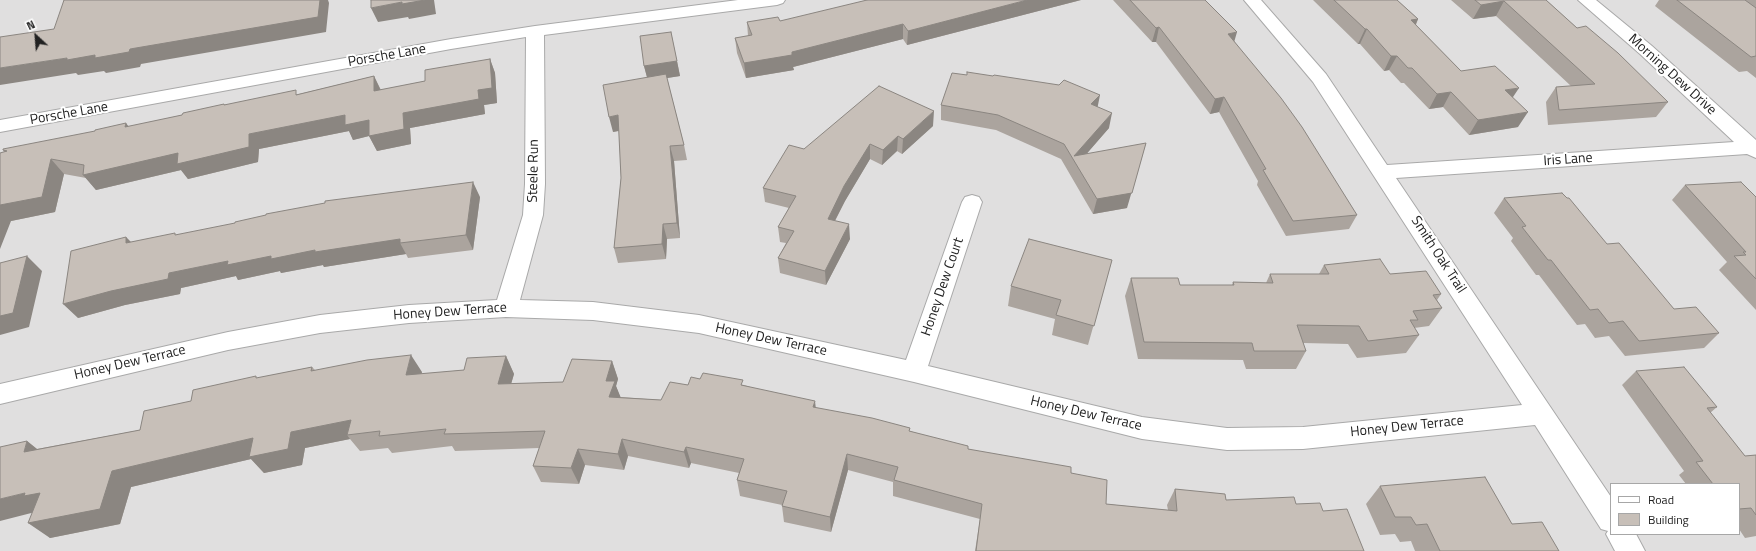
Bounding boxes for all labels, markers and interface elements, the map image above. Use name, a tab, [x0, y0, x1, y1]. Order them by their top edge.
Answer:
north arrow	[16, 16, 56, 56]
text: N	[24, 16, 38, 34]
street label: Morning Dew Drive	[1625, 31, 1719, 119]
street label: Porsche Lane	[347, 41, 427, 71]
street label: Porsche Lane	[29, 99, 109, 129]
street label: Steele Run	[525, 139, 543, 203]
street label: Iris Lane	[1543, 150, 1593, 170]
street label: Smith Oak Trail	[1407, 213, 1469, 297]
street label: Honey Dew Court	[918, 236, 968, 338]
street label: Honey Dew Terrace	[393, 300, 507, 324]
street label: Honey Dew Terrace	[714, 320, 828, 360]
street label: Honey Dew Terrace	[73, 342, 187, 384]
street label: Honey Dew Terrace	[1029, 393, 1143, 435]
street label: Honey Dew Terrace	[1350, 413, 1464, 441]
legend	[1610, 483, 1740, 535]
text: Road	[1648, 490, 1674, 509]
text: Building	[1648, 510, 1689, 529]

